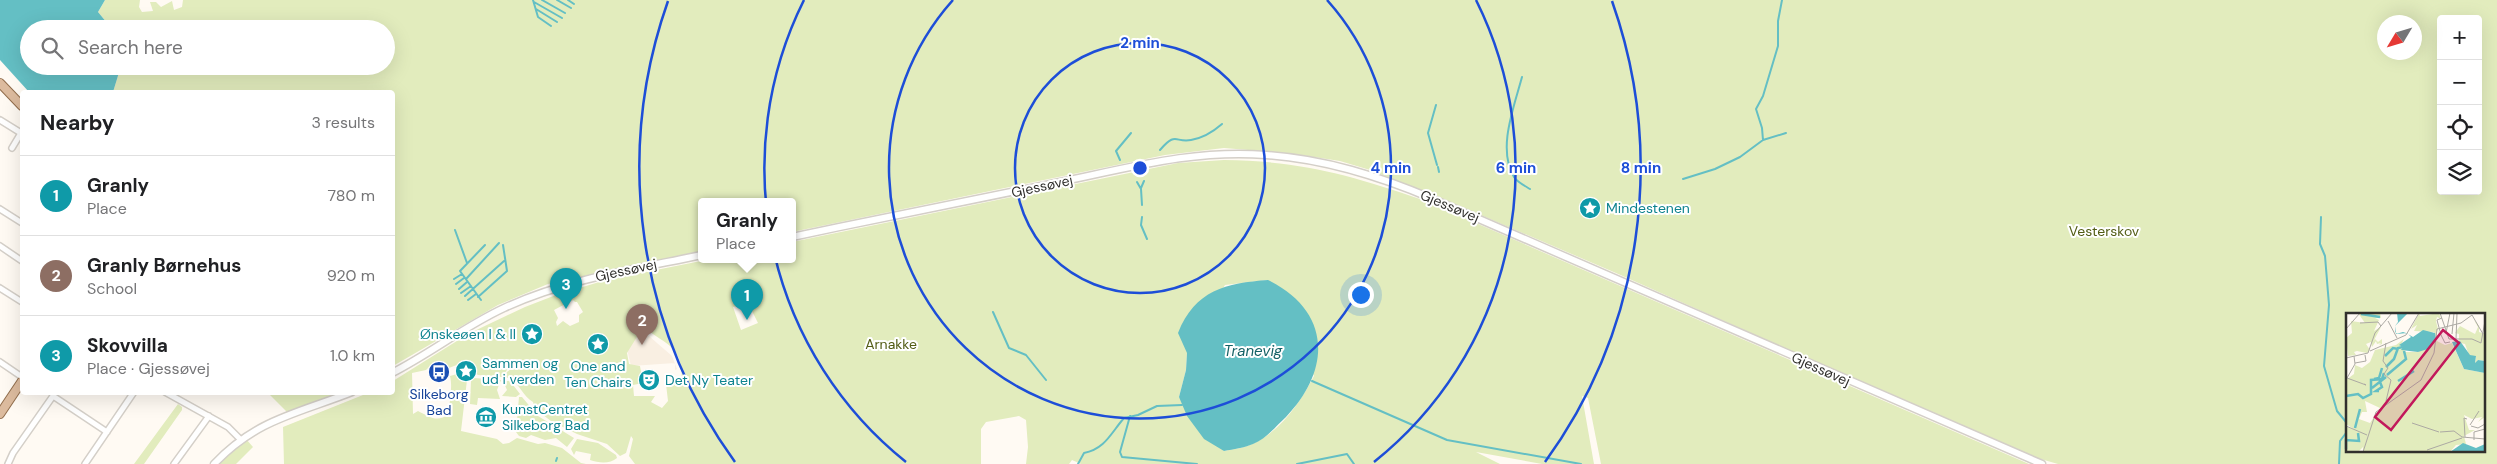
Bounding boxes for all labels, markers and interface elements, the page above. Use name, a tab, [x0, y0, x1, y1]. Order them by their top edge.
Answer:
north arrow	[2377, 15, 2422, 60]
map controls	[2437, 15, 2482, 195]
button: +	[2437, 15, 2482, 60]
search box	[20, 20, 395, 75]
text: 2 min	[1120, 33, 1160, 53]
icon: search	[38, 34, 66, 62]
text: Search here	[78, 35, 183, 60]
button: −	[2437, 60, 2482, 105]
button: locate	[2437, 105, 2482, 150]
text: Nearby	[40, 109, 114, 137]
text: 3 results	[312, 112, 375, 133]
button: layers	[2437, 150, 2482, 195]
text: 4 min	[1371, 158, 1411, 178]
text: 6 min	[1496, 158, 1536, 178]
text: 8 min	[1621, 158, 1661, 178]
centre of rings	[1131, 159, 1149, 177]
street label: Gjessøvej	[1010, 171, 1074, 201]
text: Granly	[87, 173, 149, 198]
text: 1	[53, 185, 59, 206]
text: 780 m	[328, 185, 375, 206]
street label: Gjessøvej	[1418, 186, 1482, 226]
place icon: Mindestenen	[1578, 196, 1602, 220]
text: Place	[87, 198, 127, 219]
popup	[698, 198, 796, 263]
place label: Mindestenen	[1606, 199, 1690, 217]
text: Granly	[716, 208, 778, 233]
park label: Vesterskov	[2069, 222, 2140, 240]
text: Place	[716, 233, 756, 254]
text: Granly Børnehus	[87, 253, 241, 278]
street label: Gjessøvej	[594, 255, 658, 285]
text: 2	[51, 265, 61, 286]
text: 920 m	[327, 265, 375, 286]
pin: 3	[550, 268, 582, 309]
text: School	[87, 278, 137, 299]
pin: 1	[731, 279, 763, 320]
your location	[1348, 282, 1374, 308]
pin: 2	[626, 304, 658, 345]
inset map	[2346, 313, 2484, 452]
place icon: Ønskeøen I & II	[520, 322, 544, 346]
place label: Ønskeøen I & II	[420, 325, 516, 343]
place icon: One and Ten Chairs	[586, 332, 610, 356]
text: Skovvilla	[87, 333, 168, 358]
park label: Arnakke	[865, 335, 917, 353]
water label: Tranevig	[1224, 341, 1283, 361]
text: 3	[51, 345, 61, 366]
text: 1.0 km	[330, 345, 375, 366]
street label: Gjessøvej	[1789, 348, 1853, 390]
place label: Sammen og ud i verden	[482, 354, 558, 388]
place label: One and Ten Chairs	[564, 357, 632, 391]
text: Place · Gjessøvej	[87, 358, 210, 379]
place icon: Sammen og ud i verden	[454, 359, 478, 383]
bus stop icon: Silkeborg Bad	[427, 360, 451, 384]
theatre icon: Det Ny Teater	[637, 368, 661, 392]
place label: Det Ny Teater	[665, 371, 753, 389]
place label: Silkeborg Bad	[410, 385, 469, 419]
place label: KunstCentret Silkeborg Bad	[502, 400, 590, 434]
museum icon: KunstCentret Silkeborg Bad	[474, 405, 498, 429]

